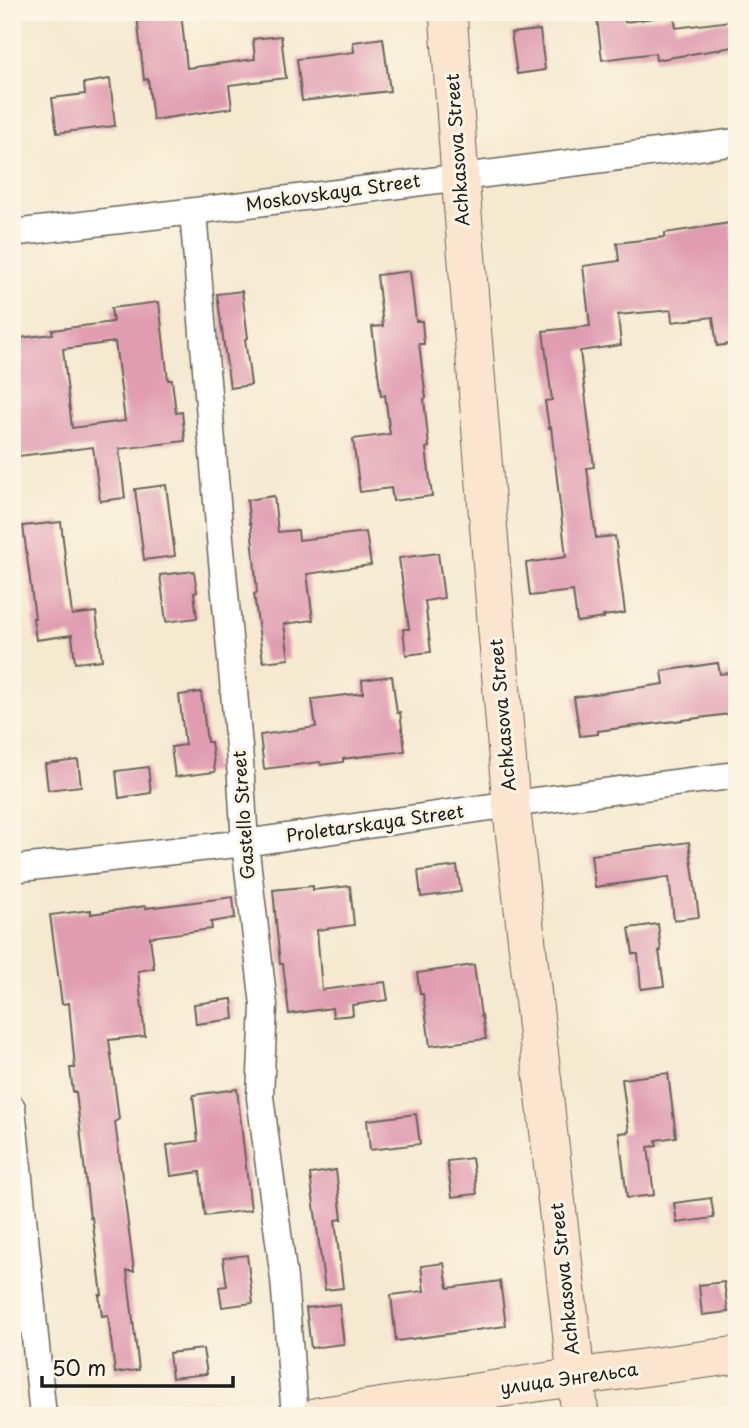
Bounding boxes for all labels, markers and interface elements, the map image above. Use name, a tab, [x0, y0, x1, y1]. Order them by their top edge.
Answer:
street label: Achkasova Street	[438, 73, 475, 227]
street label: Moskovskaya Street	[244, 166, 422, 217]
street label: Achkasova Street	[481, 638, 522, 793]
street label: Gastello Street	[225, 750, 260, 881]
street label: Proletarskaya Street	[284, 797, 465, 848]
street label: Achkasova Street	[542, 1202, 585, 1357]
scale bar	[42, 1344, 233, 1388]
text: 50 m	[52, 1351, 106, 1383]
street label: улица Энгельса	[498, 1354, 640, 1401]

